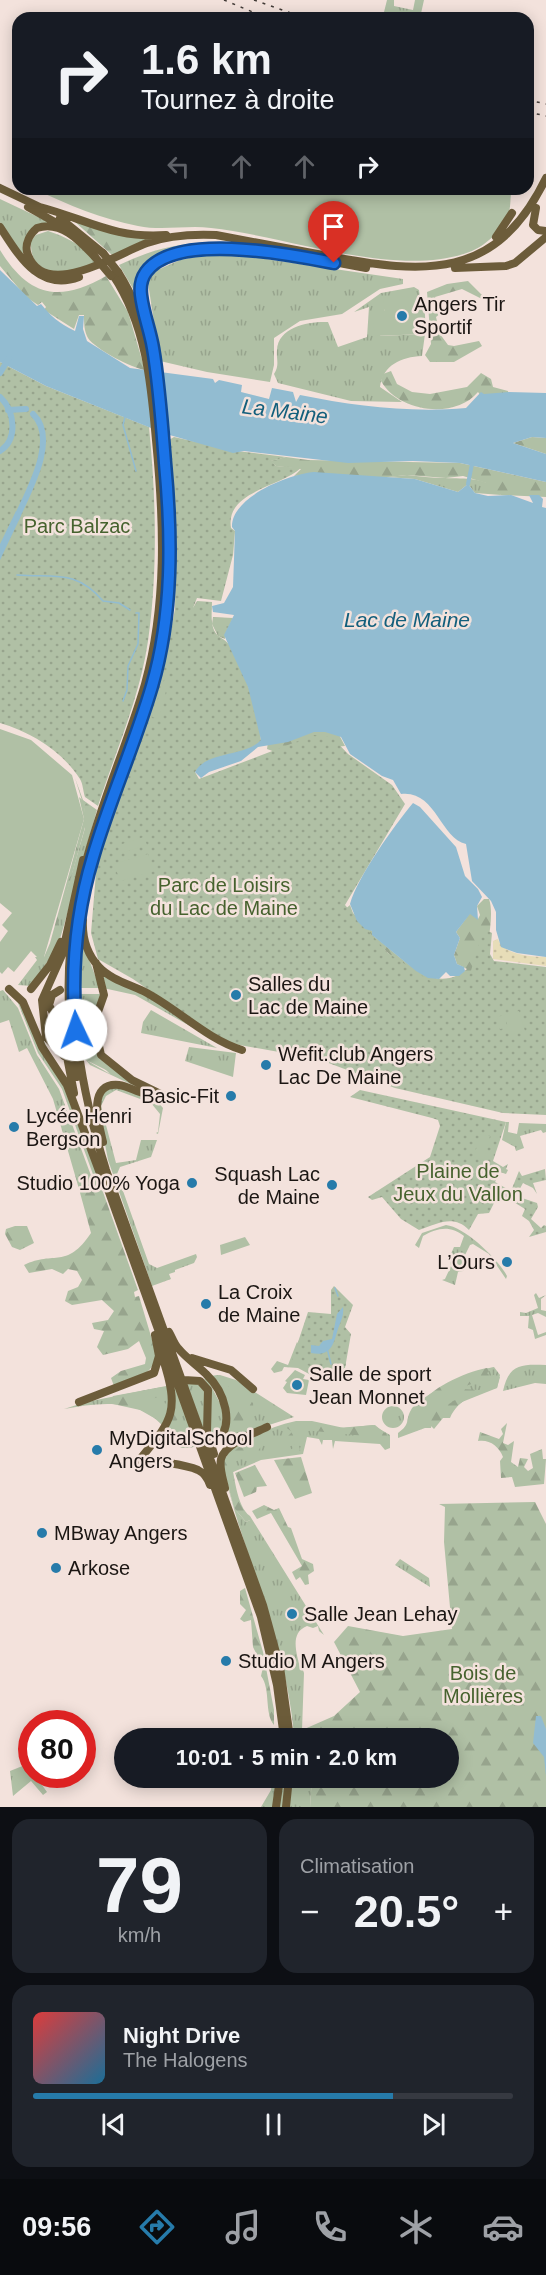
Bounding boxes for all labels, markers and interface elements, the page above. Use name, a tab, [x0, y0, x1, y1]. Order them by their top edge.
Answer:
icon: right	[42, 36, 120, 114]
text: 1.6 km	[141, 36, 272, 83]
text: Tournez à droite	[141, 85, 335, 115]
icon: left	[162, 150, 195, 183]
icon: ahead	[225, 150, 258, 183]
icon: ahead	[288, 150, 321, 183]
icon: right	[351, 150, 384, 183]
pin	[308, 201, 359, 263]
icon: arrive	[317, 210, 350, 243]
place label: Angers Tir Sportif	[414, 293, 505, 338]
marker: Angers Tir Sportif	[395, 309, 409, 323]
water label: La Maine	[241, 394, 329, 428]
park label: Parc Balzac	[24, 515, 130, 537]
water label: Lac de Maine	[344, 608, 470, 631]
park label: Parc de Loisirs du Lac de Maine	[150, 874, 298, 919]
place label: Salles du Lac de Maine	[248, 973, 368, 1018]
marker: Salles du Lac de Maine	[229, 988, 243, 1002]
position arrow	[44, 998, 108, 1062]
place label: Wefit.club Angers Lac De Maine	[278, 1043, 433, 1088]
marker: Wefit.club Angers Lac De Maine	[259, 1058, 273, 1072]
place label: Basic-Fit	[141, 1085, 219, 1107]
marker: Basic-Fit	[224, 1089, 238, 1103]
place label: Lycée Henri Bergson	[26, 1105, 132, 1150]
marker: Lycée Henri Bergson	[7, 1120, 21, 1134]
park label: Plaine de Jeux du Vallon	[393, 1160, 523, 1205]
place label: Squash Lac de Maine	[214, 1163, 320, 1208]
place label: Studio 100% Yoga	[17, 1172, 181, 1194]
marker: Studio 100% Yoga	[185, 1176, 199, 1190]
marker: Squash Lac de Maine	[325, 1178, 339, 1192]
place label: L’Ours	[437, 1251, 495, 1273]
marker: L’Ours	[500, 1255, 514, 1269]
place label: La Croix de Maine	[218, 1281, 300, 1326]
marker: La Croix de Maine	[199, 1297, 213, 1311]
place label: Salle de sport Jean Monnet	[309, 1363, 432, 1408]
marker: Salle de sport Jean Monnet	[290, 1378, 304, 1392]
place label: MyDigitalSchool Angers	[109, 1427, 252, 1472]
marker: MyDigitalSchool Angers	[90, 1443, 104, 1457]
place label: MBway Angers	[54, 1522, 187, 1544]
marker: MBway Angers	[35, 1526, 49, 1540]
place label: Arkose	[68, 1557, 130, 1579]
marker: Arkose	[49, 1561, 63, 1575]
place label: Salle Jean Lehay	[304, 1603, 457, 1625]
marker: Salle Jean Lehay	[285, 1607, 299, 1621]
place label: Studio M Angers	[238, 1650, 385, 1672]
marker: Studio M Angers	[219, 1654, 233, 1668]
park label: Bois de Mollières	[443, 1662, 523, 1707]
speed limit sign: 80	[18, 1710, 96, 1788]
text: 10:01 · 5 min · 2.0 km	[176, 1745, 397, 1770]
text: 79	[96, 1841, 183, 1929]
text: Climatisation	[300, 1855, 414, 1877]
text: 20.5°	[354, 1886, 459, 1937]
text: −	[300, 1893, 319, 1930]
text: +	[494, 1893, 513, 1930]
text: km/h	[118, 1924, 161, 1946]
text: Night Drive	[123, 2023, 240, 2048]
text: The Halogens	[123, 2049, 248, 2071]
icon: previous	[97, 2108, 130, 2141]
icon: pause	[257, 2108, 290, 2141]
icon: next	[417, 2108, 450, 2141]
icon: directions	[136, 2206, 178, 2248]
icon: music	[222, 2206, 264, 2248]
icon: phone	[309, 2206, 351, 2248]
icon: climate	[395, 2206, 437, 2248]
icon: car	[482, 2206, 524, 2248]
text: 09:56	[22, 2212, 91, 2242]

